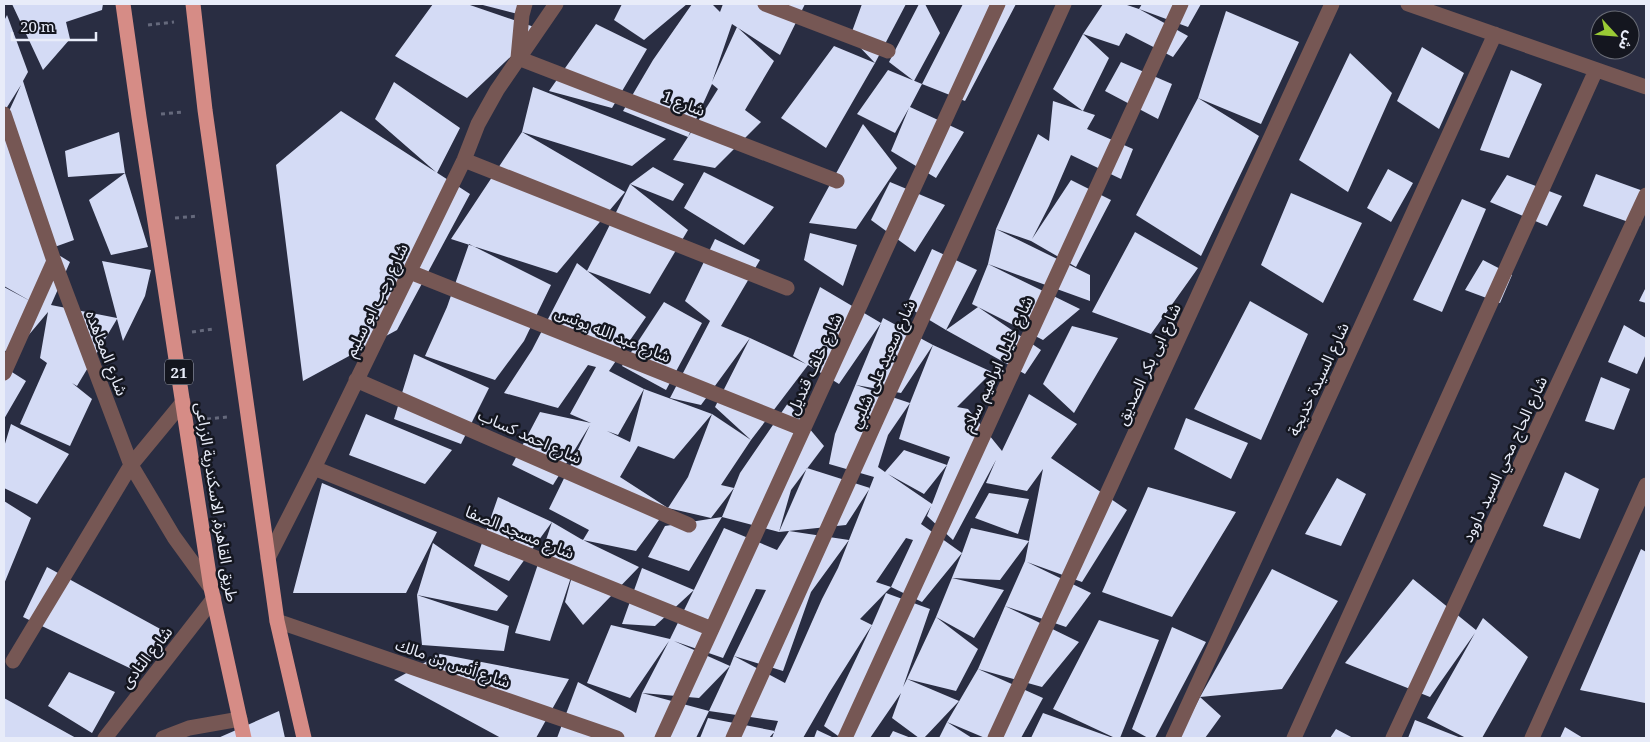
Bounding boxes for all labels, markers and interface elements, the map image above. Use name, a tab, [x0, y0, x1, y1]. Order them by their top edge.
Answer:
scale bar	[12, 10, 96, 42]
north arrow	[1590, 10, 1640, 60]
text: 20 m	[20, 16, 55, 36]
text: ش	[1614, 28, 1640, 54]
street label: شارع 1	[659, 85, 709, 123]
street label: شارع رجب ابو سليم	[339, 240, 415, 361]
street label: شارع خليل ابراهيم سلام	[956, 293, 1040, 436]
street label: شارع سعيد على شلبي	[844, 296, 922, 432]
street label: شارع ابى بكر الصديق	[1110, 300, 1188, 429]
street label: شارع عبد الله يونس	[551, 301, 674, 369]
street label: شارع المعاهده	[79, 307, 133, 400]
street label: شارع خلف قنديل	[781, 310, 849, 419]
street label: شارع السيدة خديجة	[1282, 319, 1356, 440]
road number: 21	[165, 360, 193, 384]
street label: شارع الحاج محي السيد داوود	[1456, 372, 1554, 546]
street label: طريق القاهرة, الاسكندرية الزراعى	[190, 401, 244, 604]
street label: شارع احمد كساب	[474, 403, 585, 470]
street label: شارع مسجد الصفا	[461, 500, 578, 566]
street label: شارع النادى	[115, 621, 179, 694]
street label: شارع أنس بن مالك	[392, 633, 513, 695]

